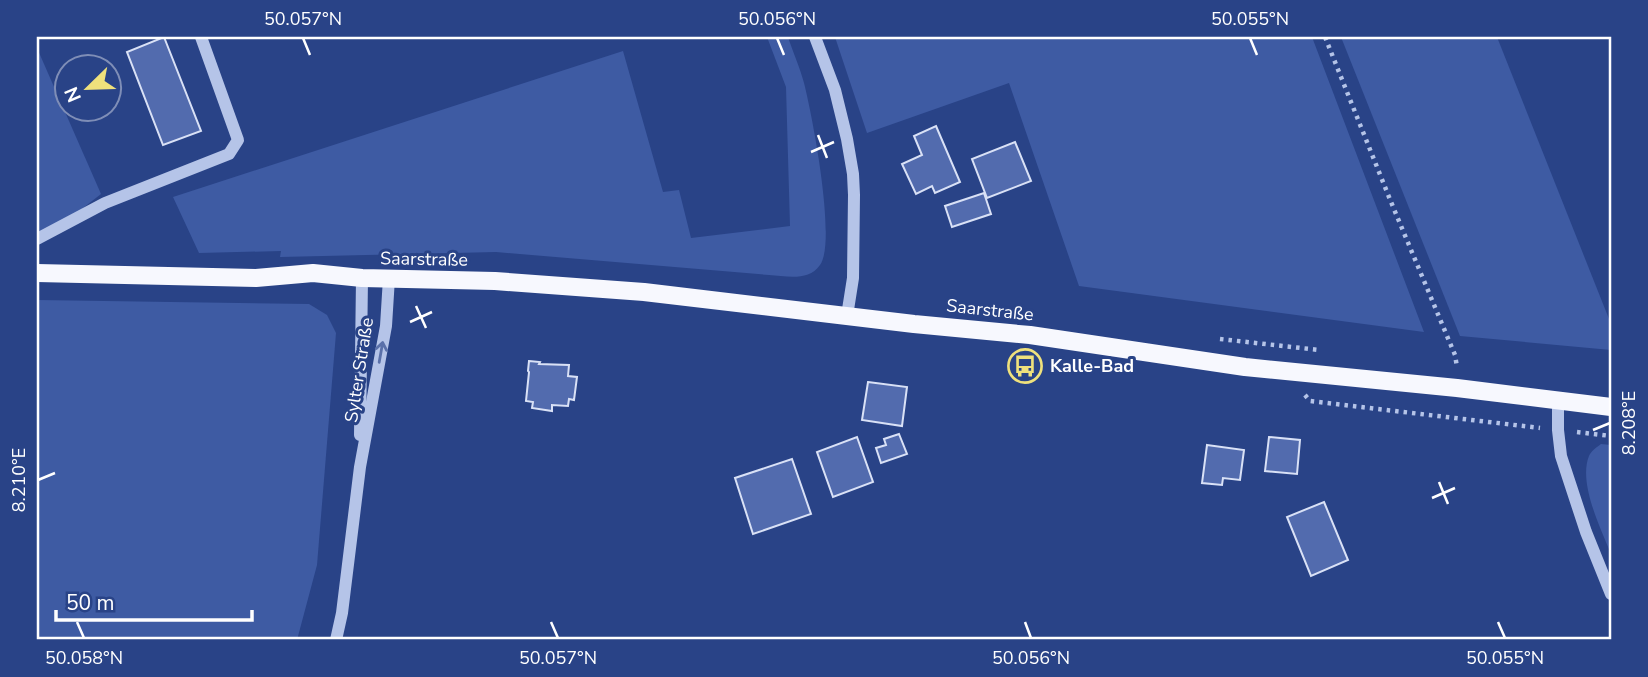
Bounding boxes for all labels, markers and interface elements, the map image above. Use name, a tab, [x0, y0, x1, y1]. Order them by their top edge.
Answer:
text: 50.057°N	[264, 7, 342, 31]
text: 50.056°N	[738, 7, 816, 31]
text: 50.055°N	[1211, 7, 1289, 31]
north arrow	[52, 52, 122, 122]
text: N	[59, 83, 88, 106]
street label: Saarstraße	[380, 246, 468, 272]
street label: Saarstraße	[945, 293, 1035, 327]
street label: Sylter Straße	[339, 316, 379, 424]
one-way arrow	[375, 341, 388, 364]
bus stop icon: Kalle-Bad	[1006, 347, 1044, 385]
place label: Kalle-Bad	[1050, 354, 1134, 378]
text: 8.208°E	[1617, 391, 1641, 455]
text: 8.210°E	[7, 448, 31, 512]
scale bar	[56, 579, 252, 623]
text: 50 m	[66, 589, 115, 617]
text: 50.058°N	[45, 646, 123, 670]
text: 50.057°N	[519, 646, 597, 670]
text: 50.056°N	[992, 646, 1070, 670]
text: 50.055°N	[1466, 646, 1544, 670]

